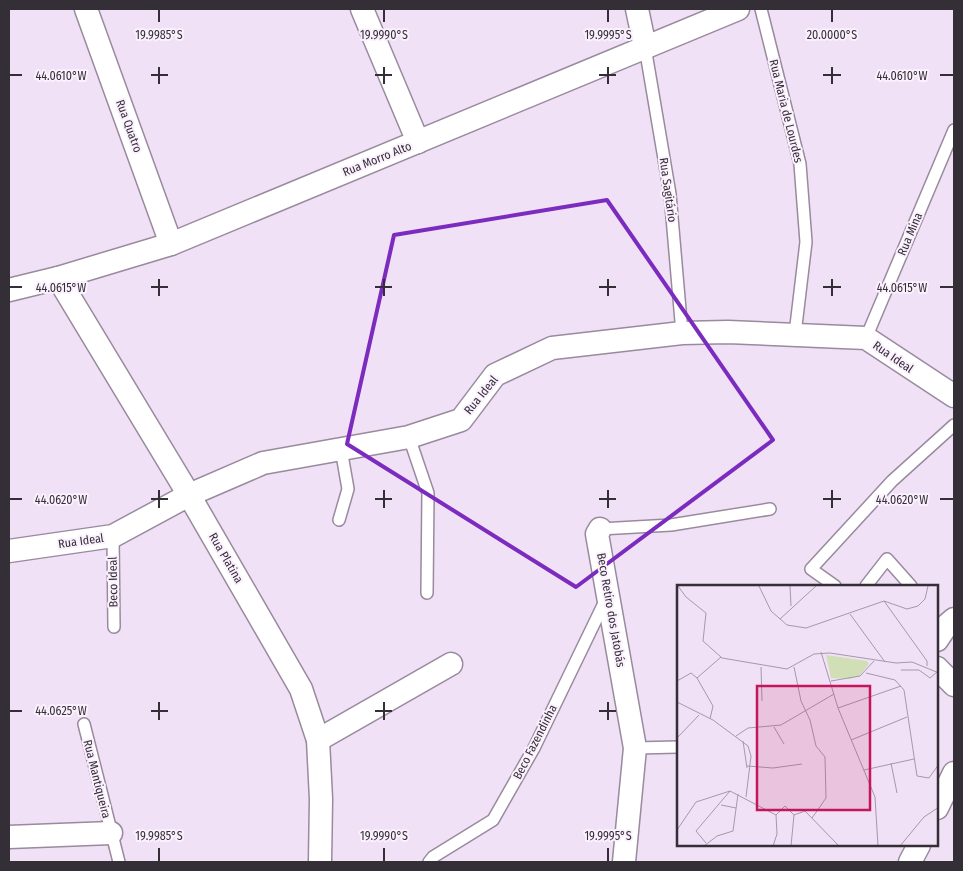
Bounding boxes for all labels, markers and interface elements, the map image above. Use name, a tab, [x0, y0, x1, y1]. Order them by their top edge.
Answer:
text: 19.9985°S	[135, 28, 183, 42]
text: 19.9990°S	[360, 28, 408, 42]
text: 19.9995°S	[584, 28, 632, 42]
text: 20.0000°S	[807, 28, 857, 42]
street label: Rua Maria de Lourdes	[766, 58, 806, 164]
text: 44.0610°W	[35, 69, 87, 83]
text: 44.0610°W	[876, 69, 928, 83]
street label: Rua Quatro	[113, 98, 145, 154]
street label: Rua Morro Alto	[340, 139, 414, 179]
street label: Rua Sagitário	[657, 157, 679, 223]
street label: Rua Mina	[895, 210, 925, 258]
text: 44.0615°W	[36, 281, 86, 295]
text: 44.0615°W	[877, 281, 927, 295]
street label: Rua Ideal	[870, 338, 916, 376]
street label: Rua Ideal	[461, 373, 501, 417]
text: 44.0620°W	[35, 493, 87, 507]
text: 44.0620°W	[876, 493, 928, 507]
street label: Rua Platina	[206, 530, 246, 586]
street label: Rua Ideal	[57, 531, 105, 551]
street label: Beco Retiro dos Jatobás	[594, 552, 628, 668]
street label: Beco Ideal	[106, 556, 120, 608]
inset map	[677, 585, 938, 846]
street label: Beco Fazendinha	[510, 702, 560, 782]
text: 44.0625°W	[35, 704, 87, 718]
street label: Rua Mantiqueira	[80, 738, 114, 820]
text: 19.9985°S	[135, 829, 183, 843]
text: 19.9990°S	[360, 829, 408, 843]
text: 19.9995°S	[584, 829, 632, 843]

